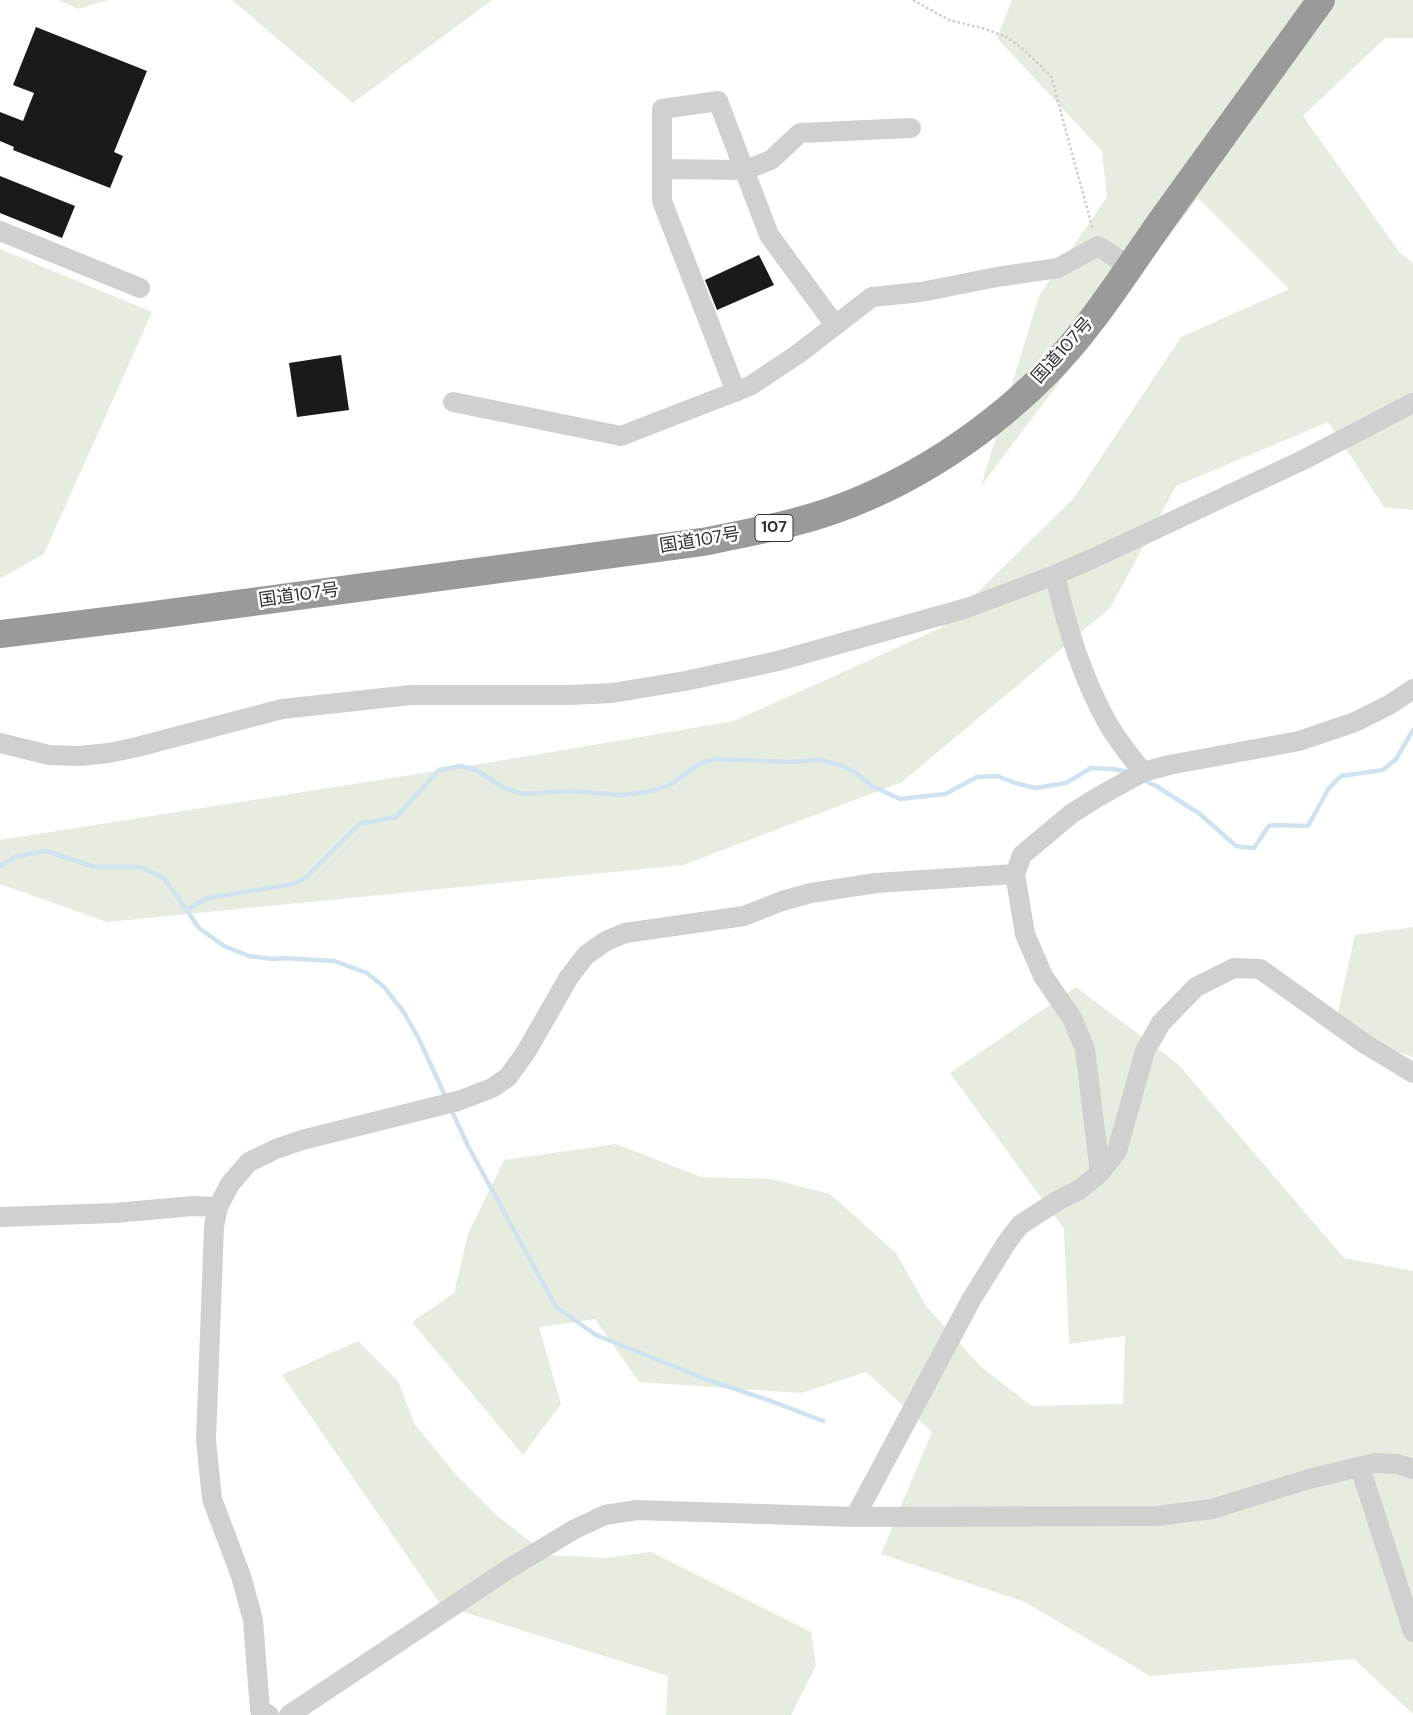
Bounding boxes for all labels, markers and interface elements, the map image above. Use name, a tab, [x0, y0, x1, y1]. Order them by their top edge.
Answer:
street label: 国道107号	[1028, 314, 1098, 388]
road number: 107	[755, 514, 793, 542]
street label: 国道107号	[658, 524, 742, 558]
street label: 国道107号	[257, 580, 341, 612]

